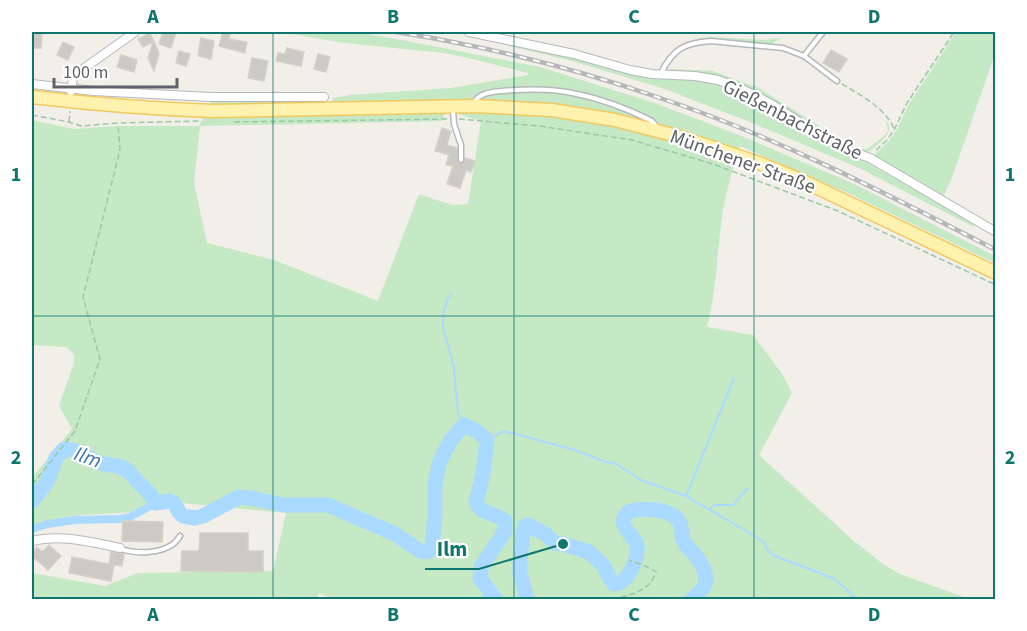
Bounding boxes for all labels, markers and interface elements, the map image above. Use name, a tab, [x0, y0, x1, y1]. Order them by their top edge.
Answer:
text: A	[146, 3, 159, 31]
text: B	[387, 3, 399, 31]
text: C	[628, 3, 640, 31]
text: D	[868, 3, 880, 31]
scale bar	[54, 51, 177, 89]
text: 100 m	[63, 60, 108, 85]
street label: Gießenbachstraße	[718, 73, 867, 167]
street label: Münchener Straße	[666, 123, 819, 201]
text: 1	[11, 161, 21, 189]
text: 1	[1005, 161, 1015, 189]
water label: Ilm	[70, 438, 106, 476]
text: 2	[11, 444, 21, 472]
text: 2	[1005, 444, 1015, 472]
callout: Ilm	[425, 530, 479, 569]
text: Ilm	[437, 534, 467, 564]
text: A	[146, 601, 159, 629]
text: B	[387, 601, 399, 629]
text: C	[628, 601, 640, 629]
text: D	[868, 601, 880, 629]

